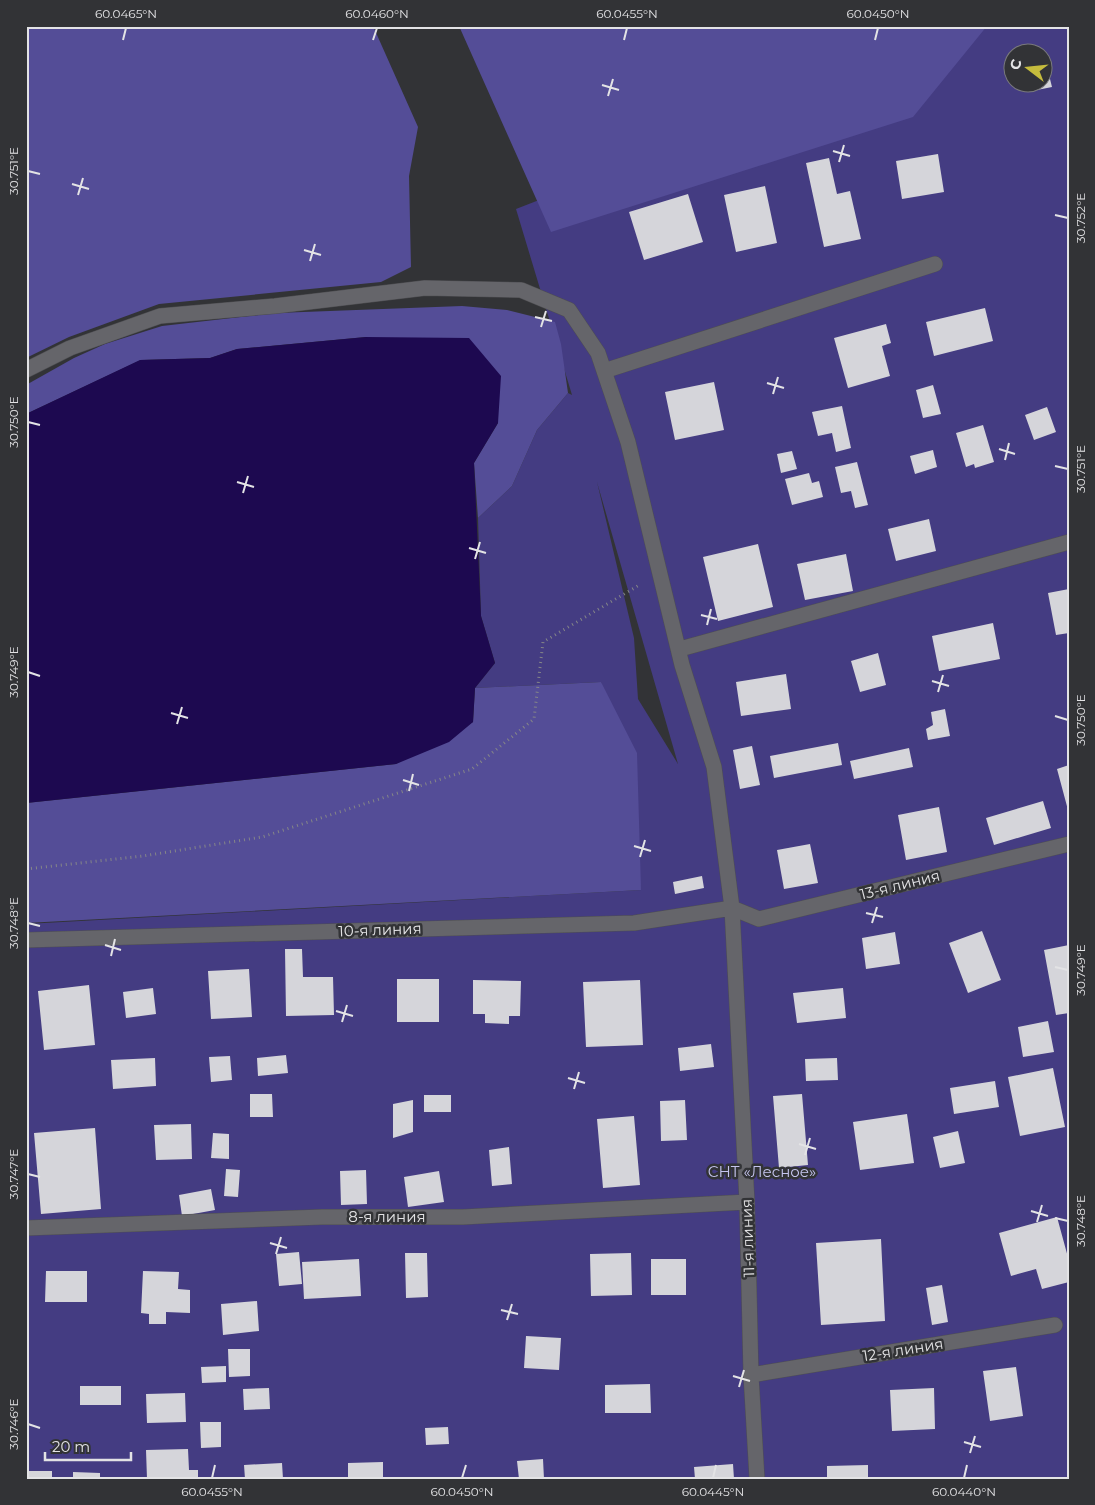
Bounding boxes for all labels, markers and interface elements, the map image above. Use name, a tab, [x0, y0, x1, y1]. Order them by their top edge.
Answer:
text: 60.0465°N	[95, 6, 157, 21]
text: 60.0460°N	[345, 6, 409, 21]
text: 60.0455°N	[596, 6, 658, 21]
text: 60.0450°N	[847, 6, 909, 21]
north arrow	[1002, 42, 1052, 92]
text: С	[1005, 57, 1026, 72]
text: 30.751°E	[6, 147, 21, 195]
text: 30.752°E	[1073, 193, 1088, 243]
text: 30.750°E	[6, 396, 21, 448]
text: 30.751°E	[1073, 445, 1088, 493]
text: 30.749°E	[6, 646, 21, 698]
text: 30.750°E	[1073, 694, 1088, 746]
street label: 13-я линия	[858, 865, 942, 904]
text: 30.748°E	[6, 897, 21, 949]
street label: 10-я линия	[338, 919, 422, 940]
text: 30.749°E	[1073, 944, 1088, 996]
text: 30.747°E	[6, 1149, 21, 1199]
park label: СНТ «Лесное»	[708, 1162, 816, 1181]
text: 30.748°E	[1073, 1195, 1088, 1247]
street label: 11-я линия	[737, 1198, 758, 1278]
street label: 8-я линия	[348, 1207, 426, 1226]
street label: 12-я линия	[861, 1334, 945, 1365]
text: 30.746°E	[6, 1398, 21, 1450]
scale bar	[45, 1430, 131, 1462]
text: 20 m	[52, 1437, 90, 1456]
text: 60.0455°N	[181, 1484, 243, 1499]
text: 60.0450°N	[431, 1484, 493, 1499]
text: 60.0445°N	[682, 1484, 744, 1499]
text: 60.0440°N	[932, 1484, 996, 1499]

